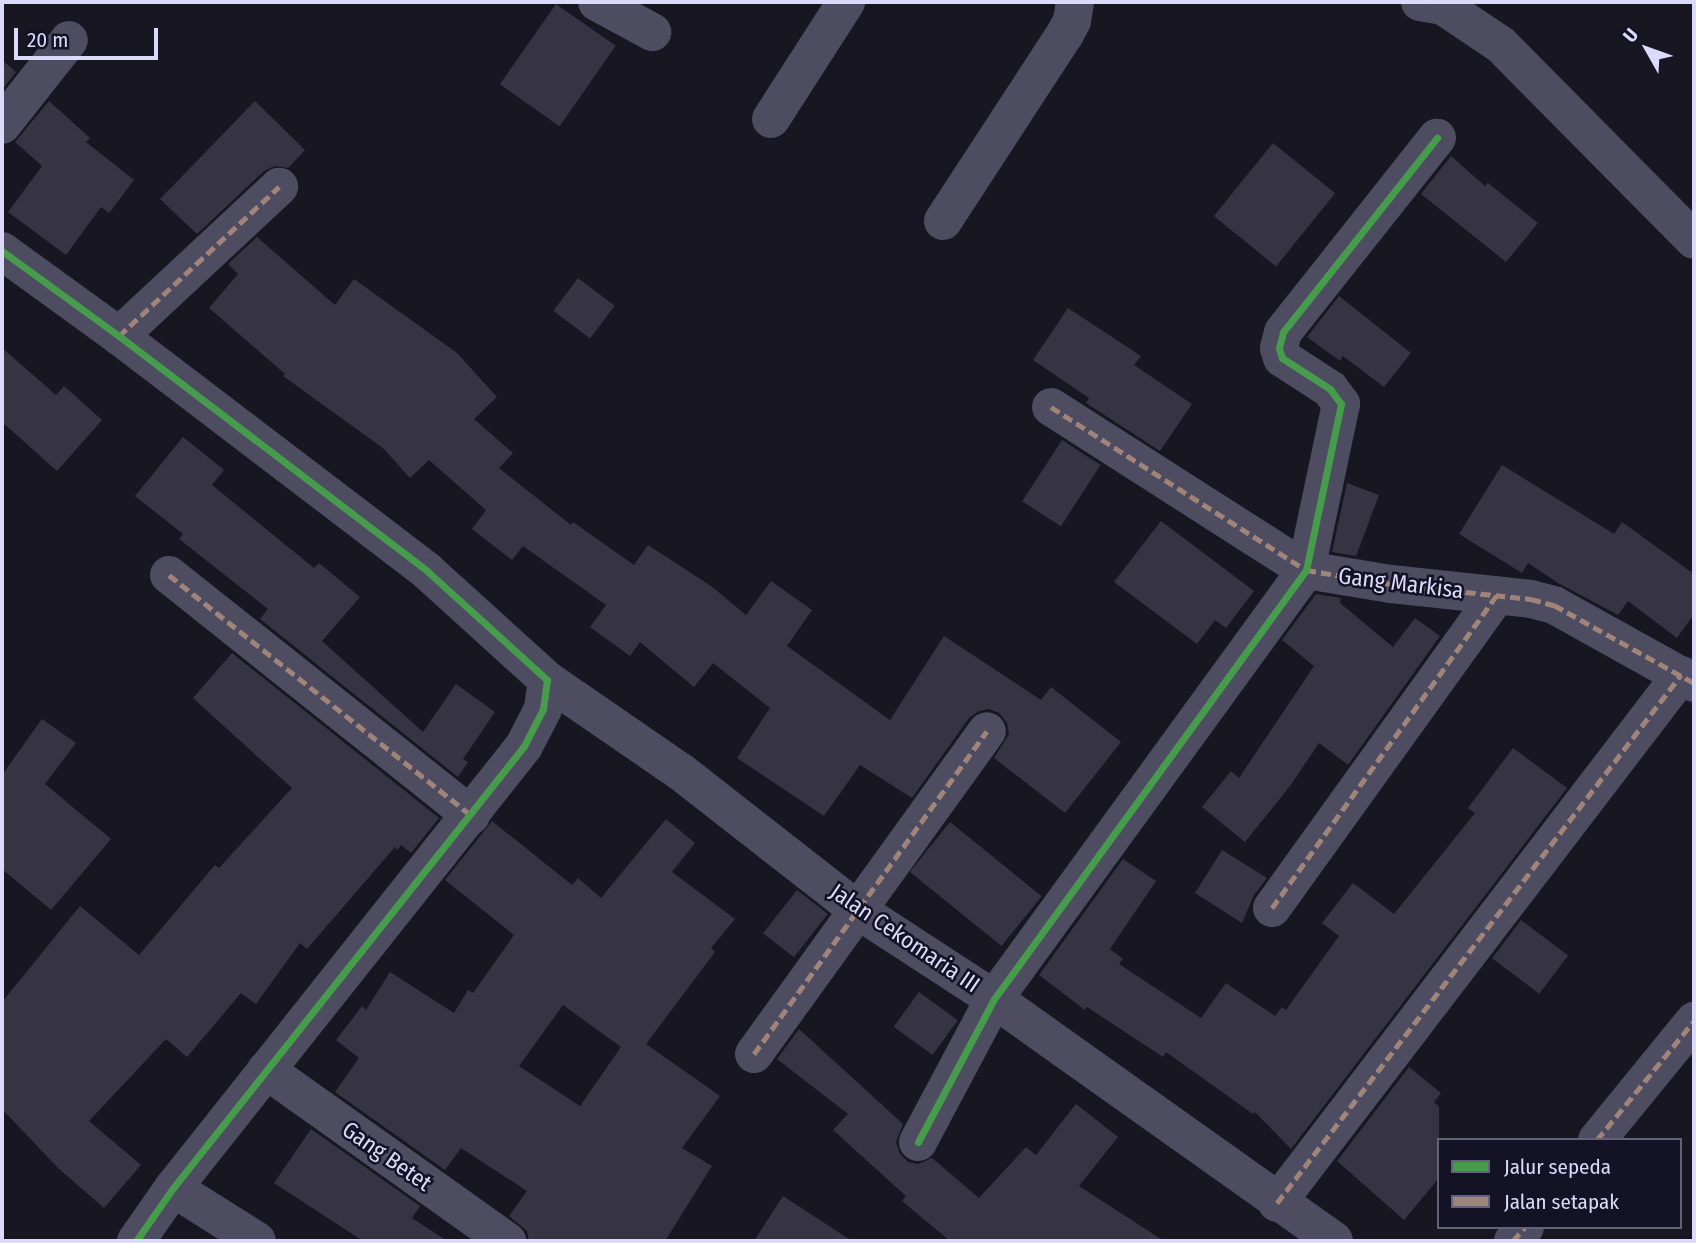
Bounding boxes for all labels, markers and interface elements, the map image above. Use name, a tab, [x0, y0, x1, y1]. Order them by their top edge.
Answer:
scale bar	[18, 14, 161, 58]
north arrow	[1612, 14, 1682, 84]
text: U	[1618, 24, 1643, 47]
text: 20 m	[27, 27, 68, 53]
street label: Gang Markisa	[1337, 562, 1465, 604]
street label: Jalan Cekomaria III	[825, 878, 985, 998]
street label: Gang Betet	[337, 1115, 437, 1197]
legend	[1437, 1138, 1682, 1229]
text: Jalur sepeda	[1504, 1154, 1611, 1180]
text: Jalan setapak	[1504, 1189, 1619, 1215]

